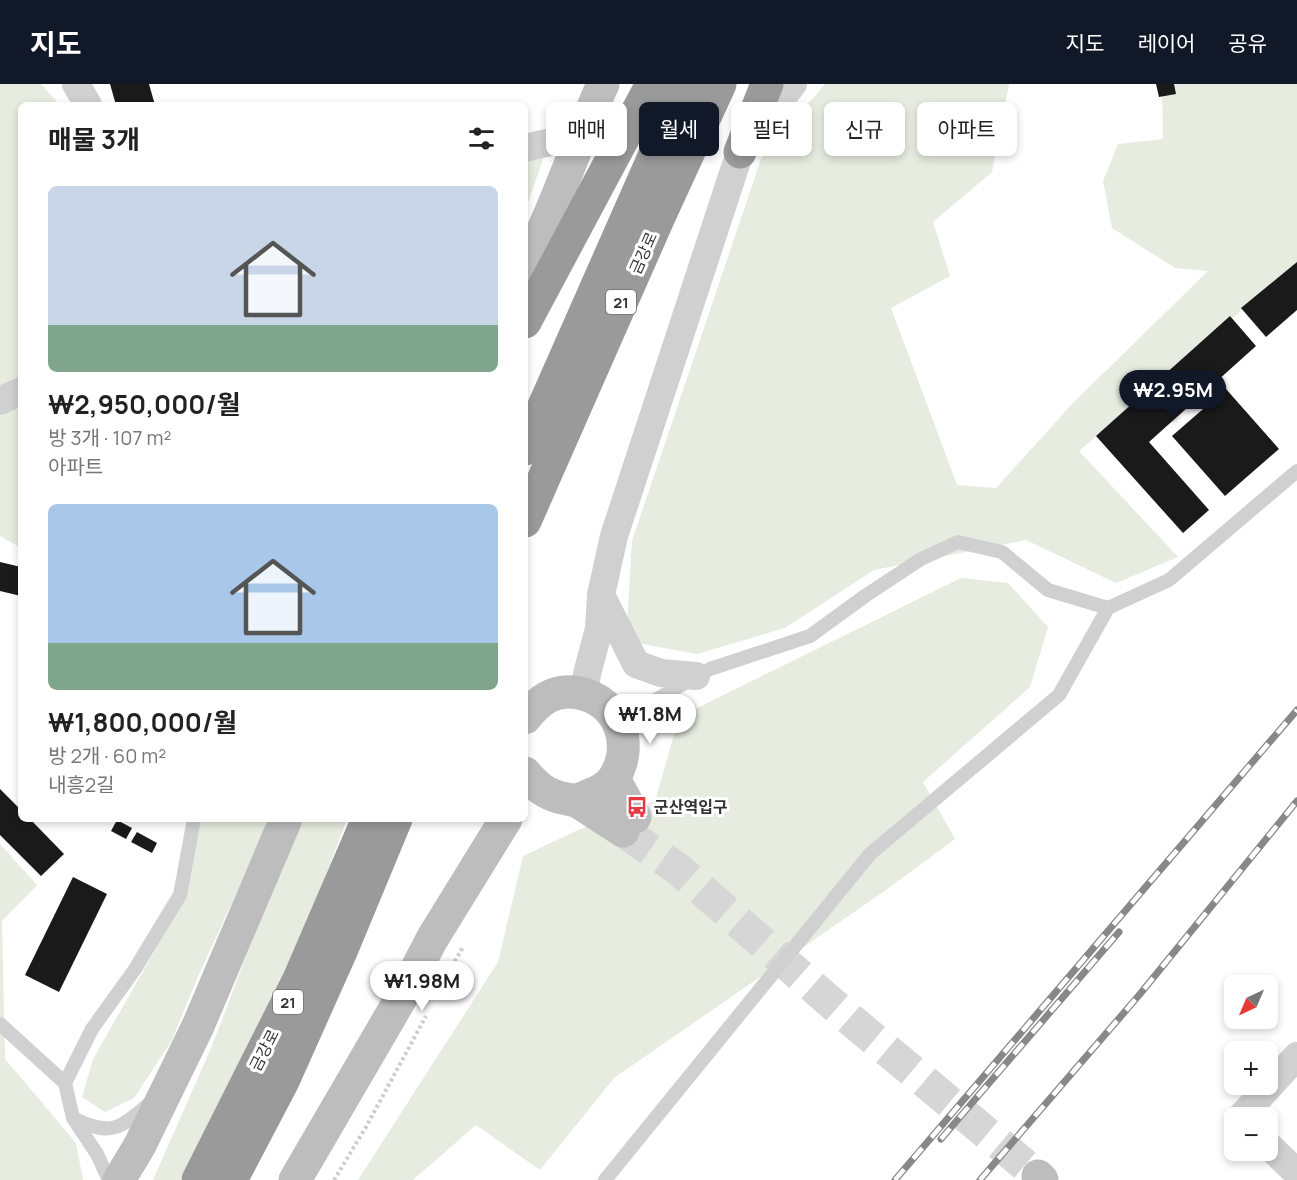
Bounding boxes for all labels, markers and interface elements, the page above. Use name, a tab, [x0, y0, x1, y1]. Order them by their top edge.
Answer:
text: 지도	[30, 24, 82, 62]
text: 지도	[1066, 29, 1104, 57]
text: 레이어	[1137, 29, 1195, 57]
text: 공유	[1228, 29, 1267, 57]
chip: 매매	[546, 102, 627, 156]
chip: 월세	[639, 102, 719, 156]
chip: 필터	[731, 102, 812, 156]
chip: 신규	[824, 102, 905, 156]
chip: 아파트	[917, 102, 1017, 156]
text: 매물 3개	[48, 121, 140, 157]
icon: filters	[465, 122, 498, 155]
icon: home	[219, 225, 327, 333]
street label: 금강로	[624, 228, 662, 278]
road number: 21	[606, 290, 636, 314]
pin: ₩2.95M	[1124, 370, 1222, 421]
text: ₩2.95M	[1133, 376, 1213, 403]
text: ₩2,950,000/월	[48, 386, 241, 422]
text: 방 3개 · 107 m²	[48, 424, 171, 451]
text: 아파트	[48, 453, 103, 480]
icon: home	[219, 543, 327, 651]
pin: ₩1.8M	[608, 694, 692, 745]
text: ₩1.8M	[618, 700, 682, 727]
text: ₩1,800,000/월	[48, 704, 237, 740]
text: 방 2개 · 60 m²	[48, 742, 166, 769]
text: 내흥2길	[48, 771, 115, 798]
bus stop icon: 군산역입구	[625, 795, 649, 819]
place label: 군산역입구	[654, 796, 728, 818]
pin: ₩1.98M	[373, 961, 471, 1012]
text: ₩1.98M	[384, 967, 460, 994]
north arrow	[1224, 975, 1278, 1029]
map controls	[1224, 975, 1278, 1161]
road number: 21	[273, 990, 303, 1014]
street label: 금강로	[244, 1025, 284, 1075]
button: +	[1224, 1041, 1278, 1095]
button: −	[1224, 1107, 1278, 1161]

